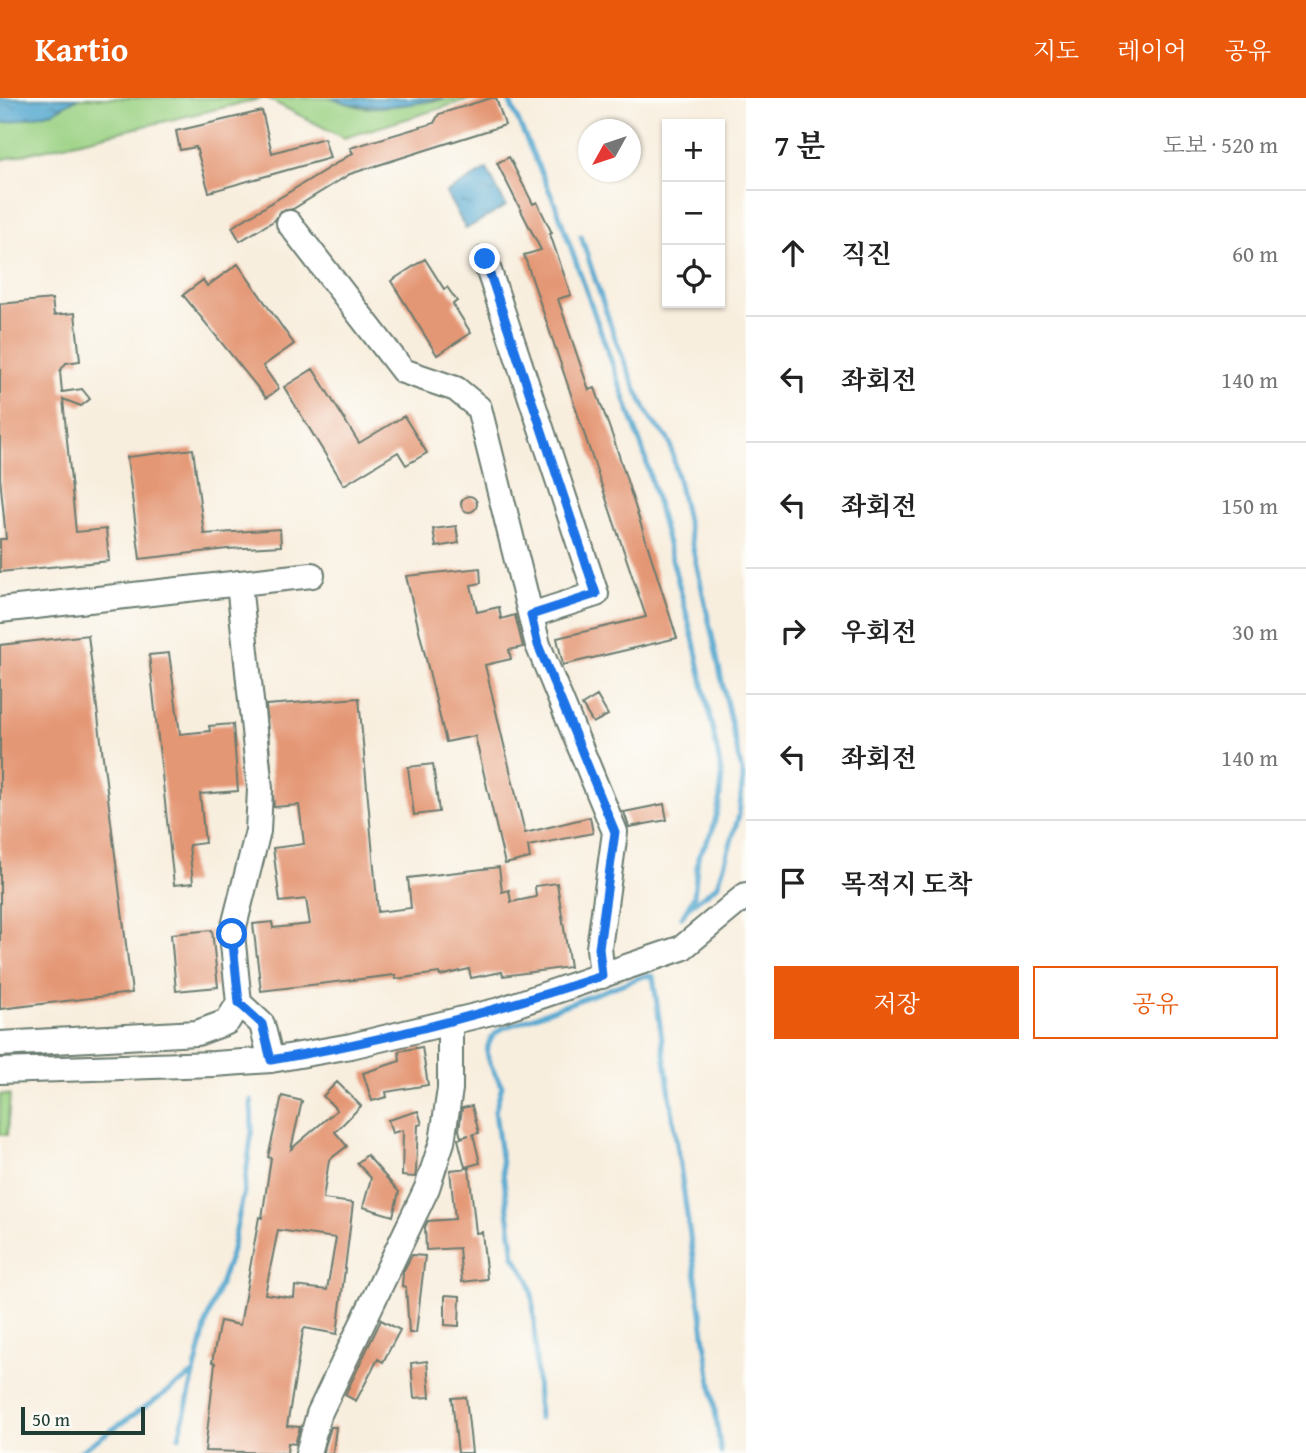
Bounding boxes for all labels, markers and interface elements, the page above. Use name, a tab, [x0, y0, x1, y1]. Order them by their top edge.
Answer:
text: Kartio	[35, 25, 128, 73]
text: 지도	[1033, 33, 1079, 68]
text: 레이어	[1117, 33, 1187, 68]
text: 공유	[1225, 33, 1271, 68]
north arrow	[578, 119, 641, 182]
map controls	[662, 119, 725, 308]
button: +	[662, 119, 725, 182]
text: 7 분	[774, 123, 825, 167]
text: 도보 · 520 m	[1163, 128, 1278, 161]
button: −	[662, 182, 725, 245]
icon: ahead	[774, 234, 812, 272]
text: 직진	[841, 234, 891, 273]
text: 60 m	[1232, 237, 1278, 270]
route end	[469, 243, 500, 274]
button: locate	[662, 245, 725, 308]
icon: left	[774, 360, 812, 398]
text: 좌회전	[841, 360, 916, 399]
text: 140 m	[1221, 363, 1278, 396]
icon: left	[774, 486, 812, 524]
text: 좌회전	[841, 486, 916, 525]
text: 150 m	[1221, 489, 1278, 522]
icon: right	[774, 612, 812, 650]
text: 우회전	[841, 612, 916, 651]
text: 30 m	[1232, 615, 1278, 648]
icon: left	[774, 738, 812, 776]
text: 좌회전	[841, 738, 916, 777]
text: 140 m	[1221, 741, 1278, 774]
icon: arrive	[774, 864, 812, 902]
text: 목적지 도착	[841, 864, 972, 903]
route start	[216, 918, 247, 949]
button: 저장	[774, 966, 1019, 1039]
button: 공유	[1033, 966, 1278, 1039]
scale bar	[21, 1404, 145, 1436]
text: 50 m	[32, 1405, 70, 1433]

